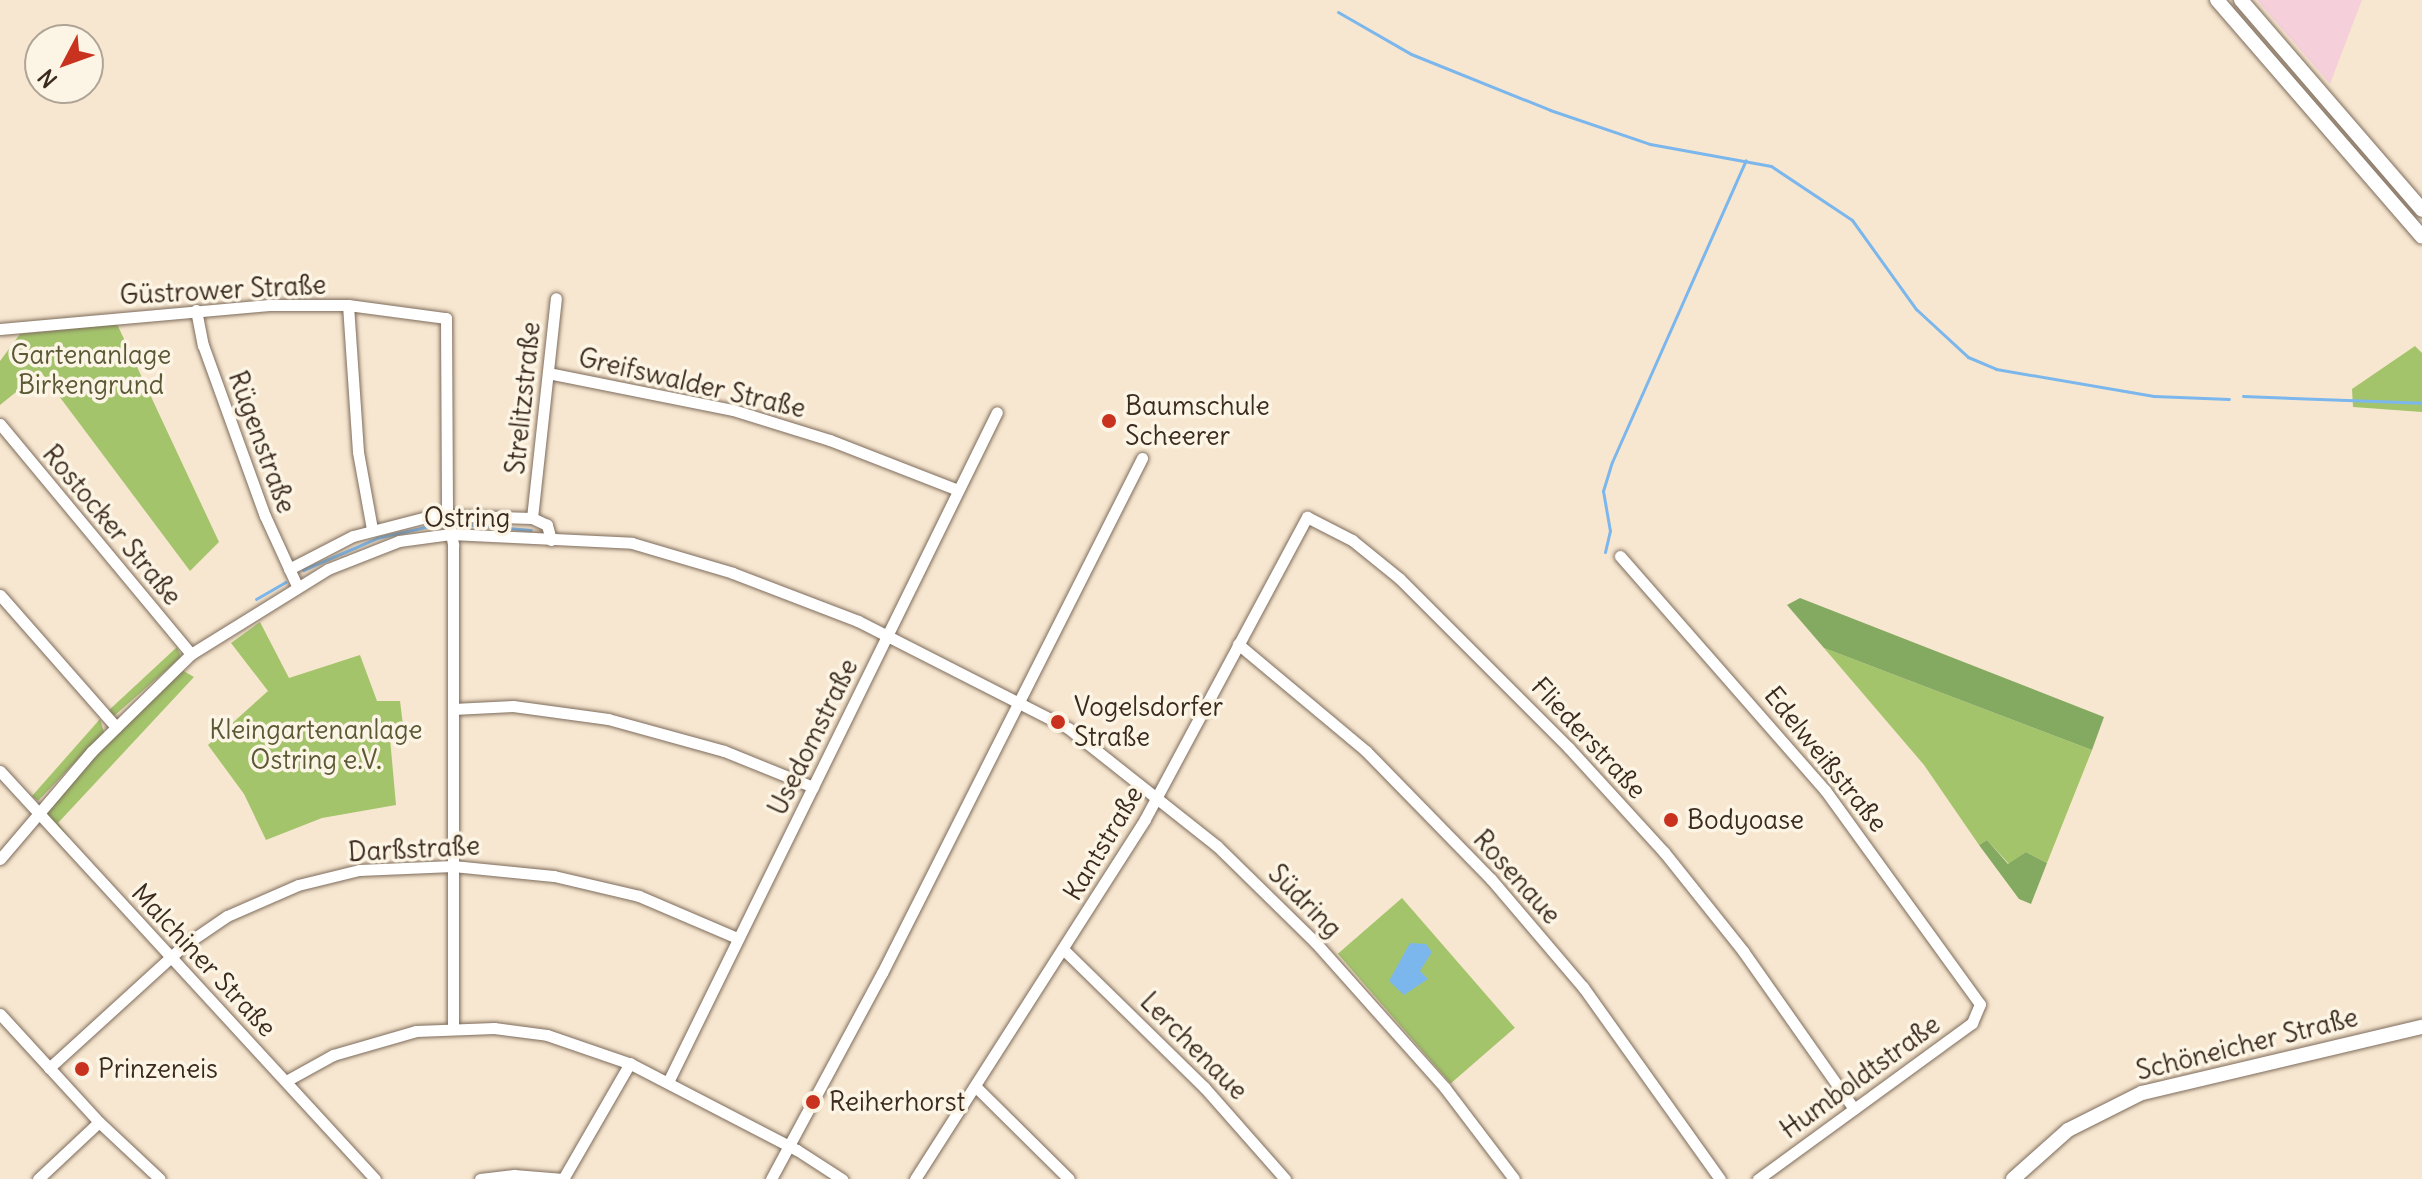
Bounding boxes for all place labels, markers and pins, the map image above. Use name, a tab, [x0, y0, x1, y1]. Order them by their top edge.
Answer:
place label: Baumschule Scheerer	[1125, 390, 1270, 452]
marker: Baumschule Scheerer	[1100, 412, 1118, 430]
place label: Vogelsdorfer Straße	[1074, 691, 1223, 752]
marker: Vogelsdorfer Straße	[1049, 713, 1067, 731]
place label: Bodyoase	[1687, 804, 1804, 836]
marker: Bodyoase	[1662, 811, 1680, 829]
place label: Prinzeneis	[98, 1053, 218, 1085]
marker: Prinzeneis	[73, 1060, 91, 1078]
place label: Reiherhorst	[829, 1086, 965, 1118]
marker: Reiherhorst	[804, 1093, 822, 1111]

